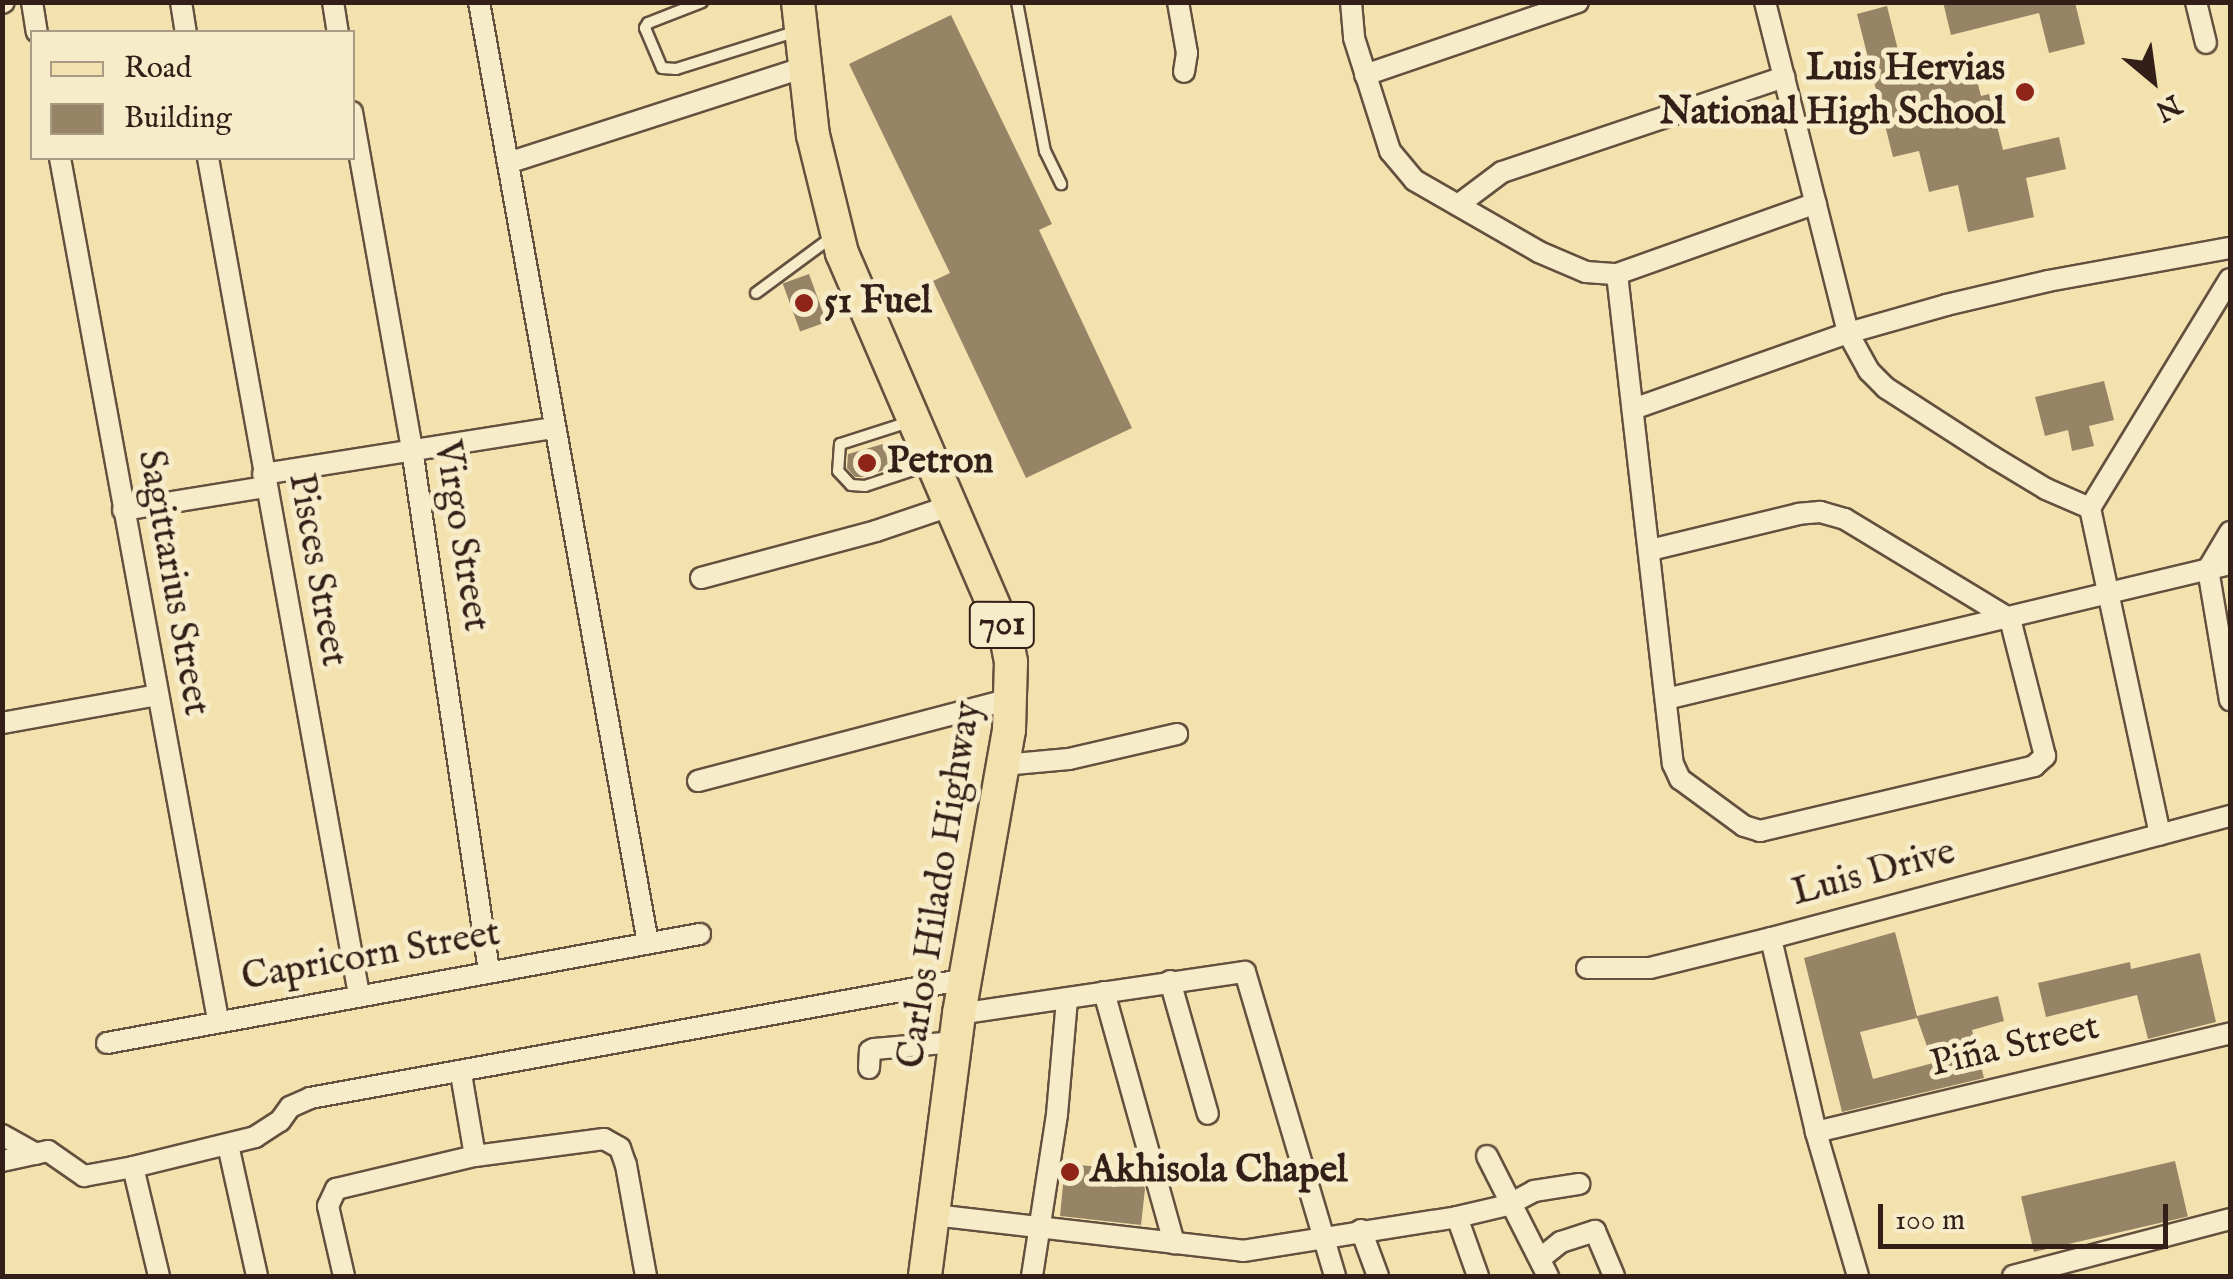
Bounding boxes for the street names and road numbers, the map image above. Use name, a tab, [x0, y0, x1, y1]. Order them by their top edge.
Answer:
street label: Virgo Street	[422, 437, 498, 635]
street label: Sagittarius Street	[126, 447, 218, 719]
street label: Pisces Street	[277, 470, 355, 670]
road number: 701	[967, 595, 1037, 655]
street label: Carlos Hilado Highway	[889, 698, 993, 1072]
street label: Luis Drive	[1787, 830, 1961, 918]
street label: Capricorn Street	[238, 912, 504, 1002]
street label: Piña Street	[1926, 1005, 2104, 1089]

